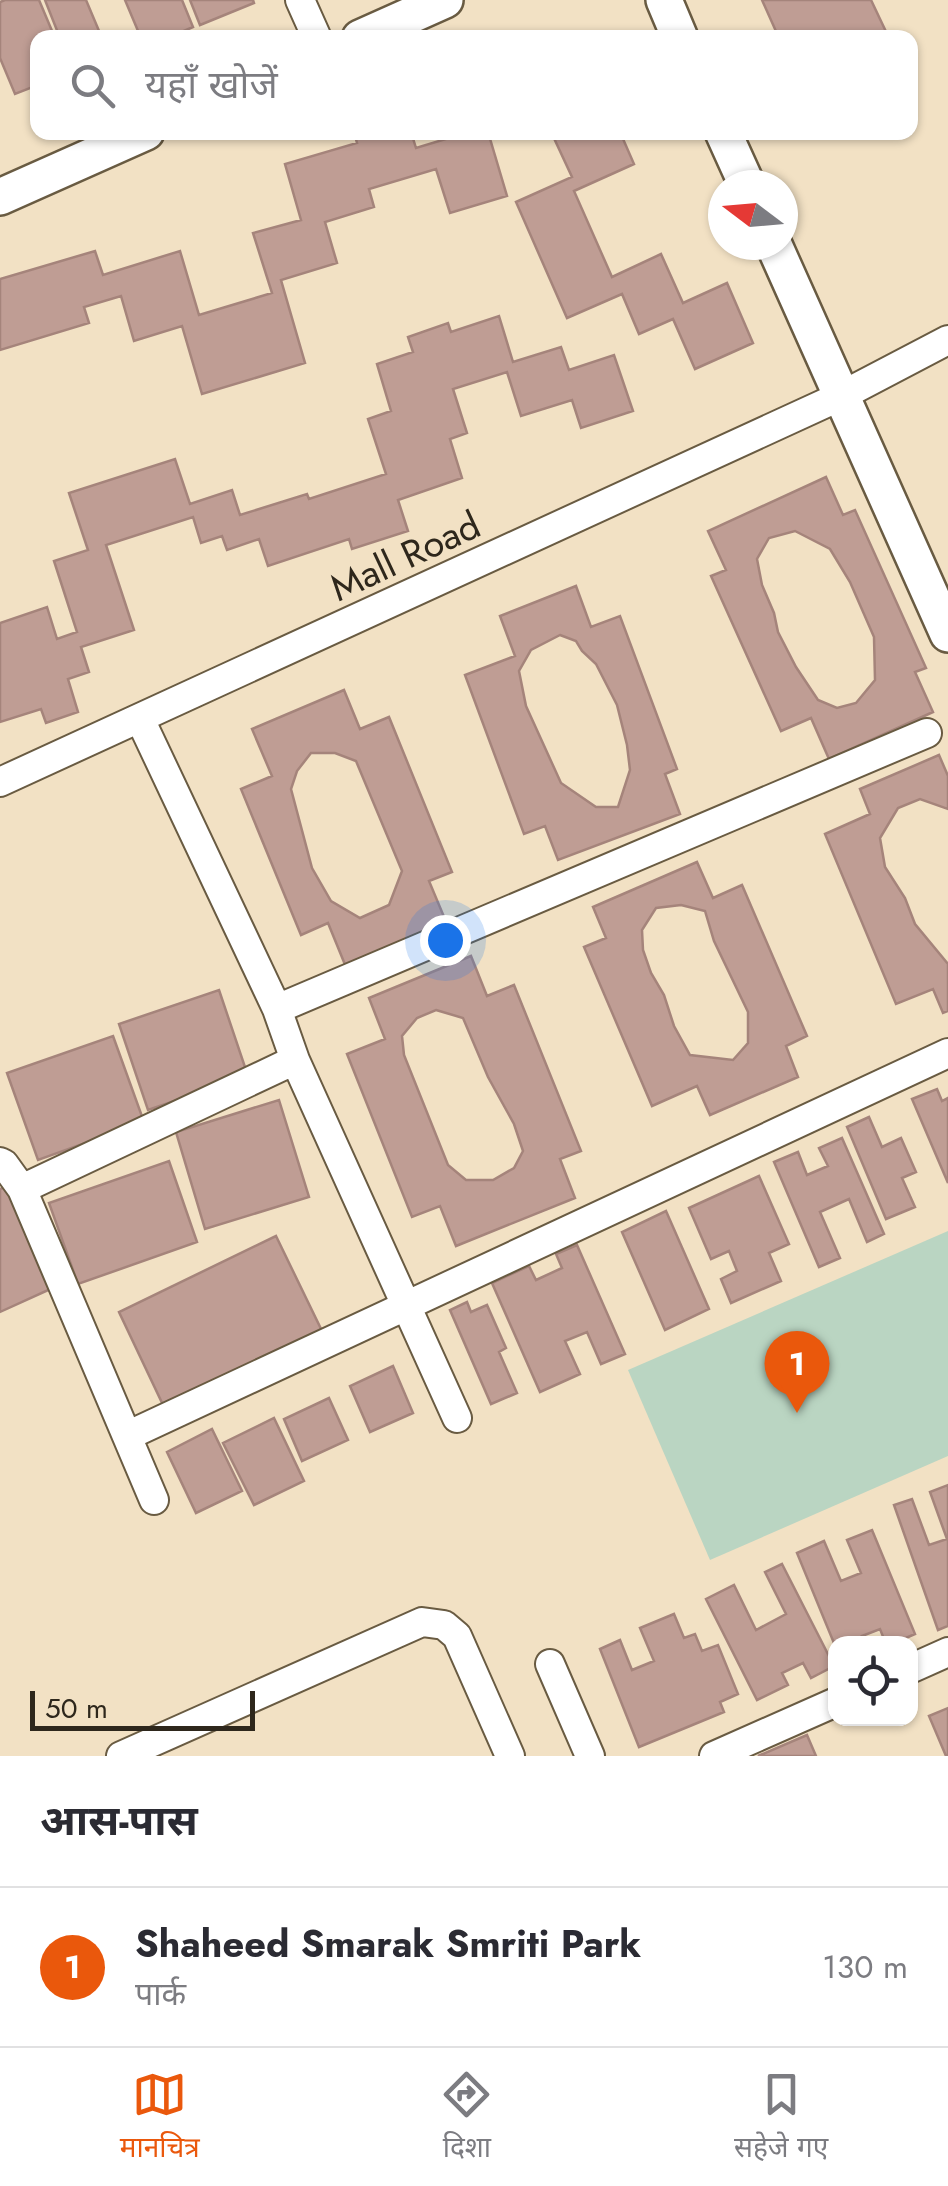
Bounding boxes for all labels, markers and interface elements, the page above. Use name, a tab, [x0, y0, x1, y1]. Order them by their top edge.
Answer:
search box	[30, 30, 918, 140]
text: यहाँ खोजें	[145, 57, 278, 112]
icon: search	[65, 58, 120, 113]
north arrow	[708, 170, 798, 260]
street label: Mall Road	[321, 497, 489, 615]
your location	[420, 915, 471, 966]
pin: 1	[764, 1330, 830, 1413]
map controls	[828, 1636, 918, 1726]
button: locate	[828, 1636, 918, 1726]
scale bar	[30, 1686, 255, 1730]
text: 50 m	[45, 1688, 108, 1729]
text: आस-पास	[40, 1790, 198, 1851]
text: Shaheed Smarak Smriti Park	[135, 1916, 641, 1971]
text: 1	[64, 1944, 81, 1990]
text: 130 m	[822, 1944, 908, 1990]
text: पार्क	[135, 1971, 186, 2017]
tab: मानचित्र	[120, 2067, 200, 2168]
tab: दिशा	[439, 2067, 494, 2168]
tab: सहेजे गए	[734, 2067, 828, 2168]

